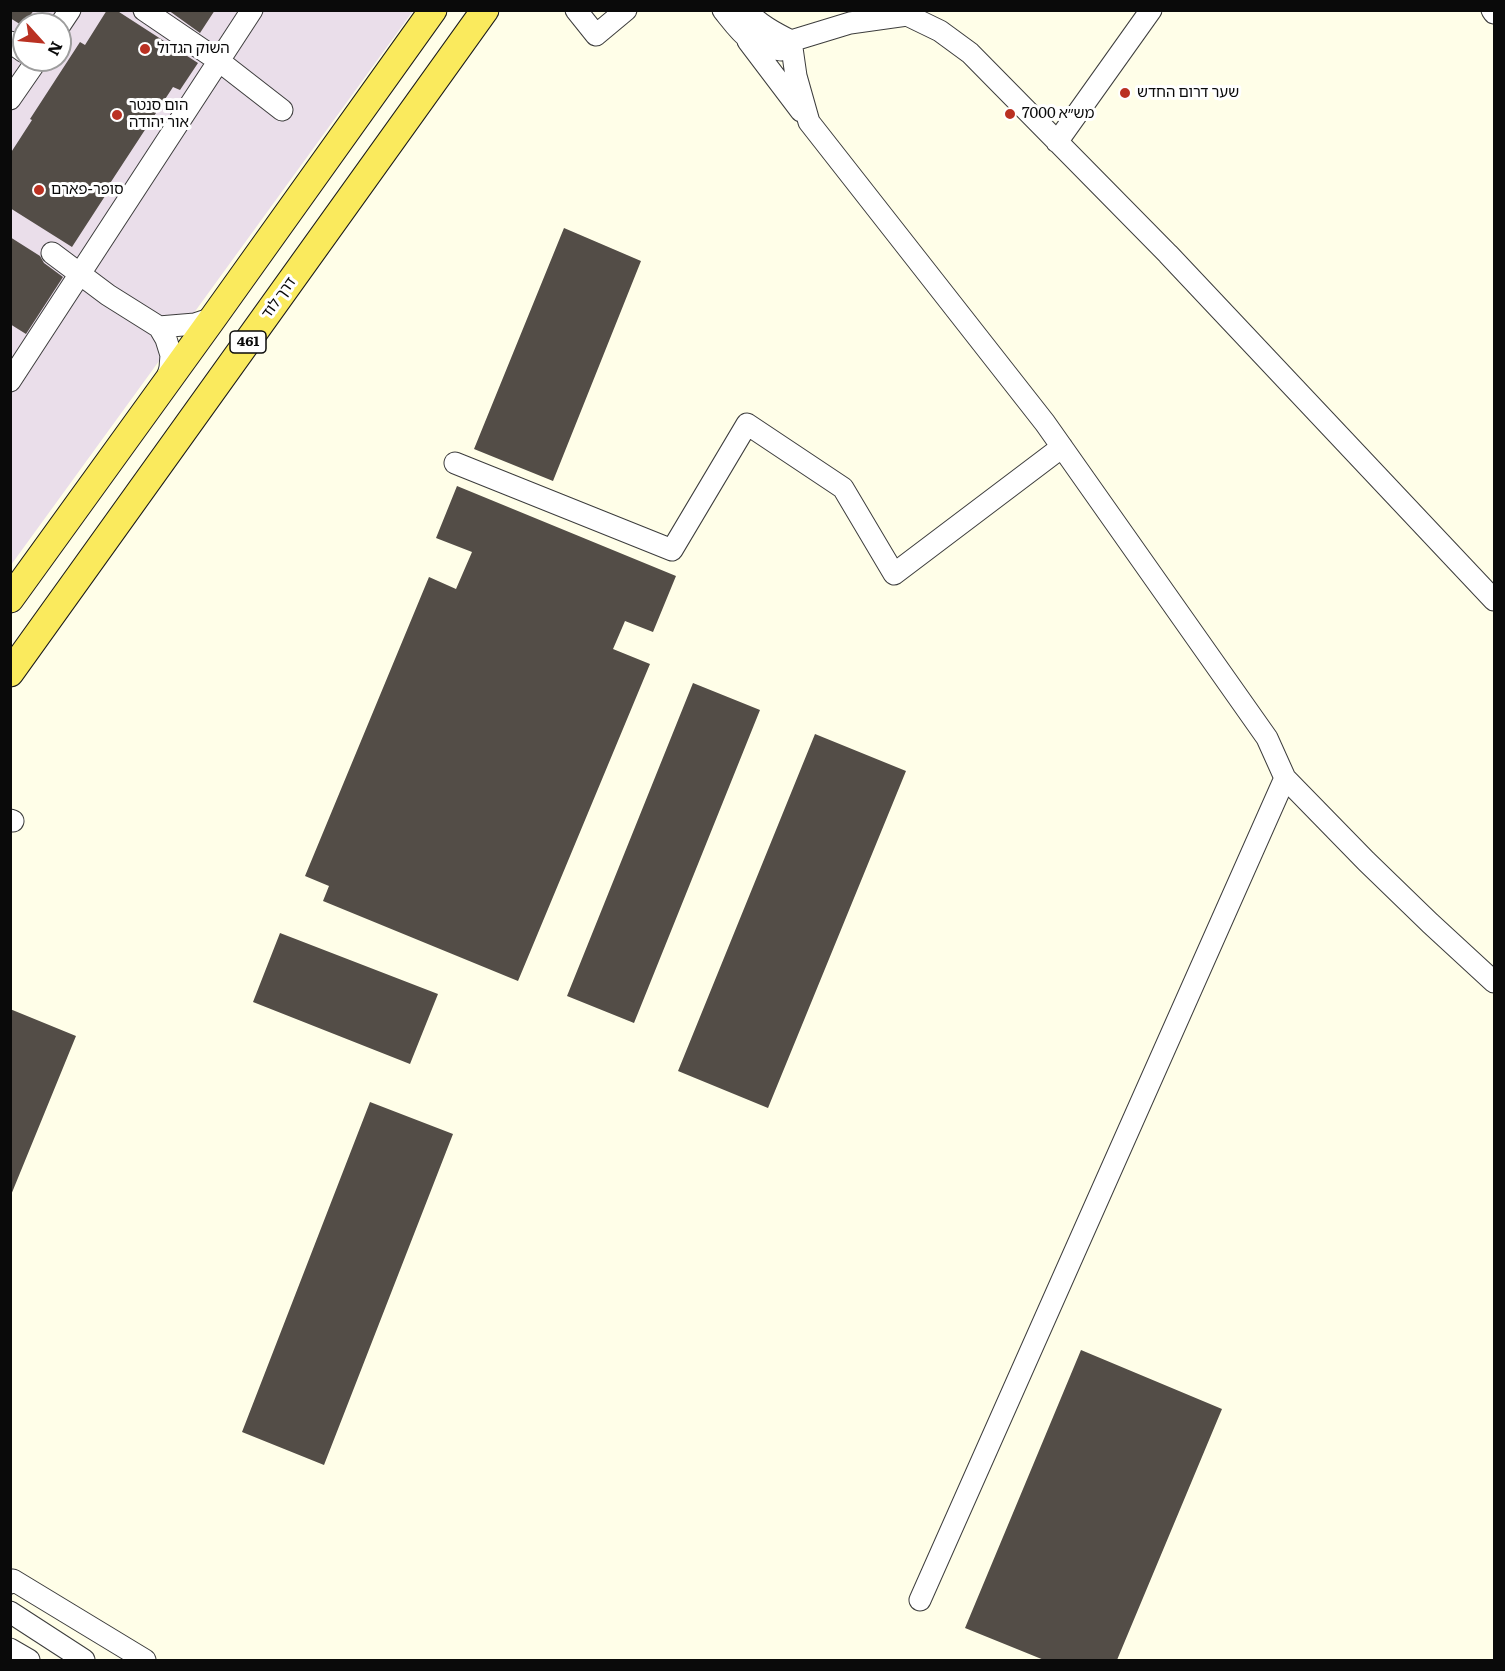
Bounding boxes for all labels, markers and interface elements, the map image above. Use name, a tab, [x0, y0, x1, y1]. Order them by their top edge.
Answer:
north arrow	[12, 12, 72, 72]
text: N	[43, 38, 70, 61]
place label: השוק הגדול	[157, 40, 230, 58]
marker: השוק הגדול	[138, 42, 152, 56]
place label: שער דרום החדש	[1137, 84, 1239, 102]
marker: שער דרום החדש	[1118, 86, 1132, 100]
place label: הום סנטר אור יהודה	[129, 97, 189, 132]
place label: מש״א 7000	[1022, 105, 1094, 123]
marker: מש״א 7000	[1003, 107, 1017, 121]
marker: הום סנטר אור יהודה	[110, 108, 124, 122]
place label: סופר-פארם	[51, 181, 124, 199]
marker: סופר-פארם	[32, 183, 46, 197]
street label: דרך לוד	[258, 274, 300, 322]
road number: 461	[230, 331, 266, 353]

